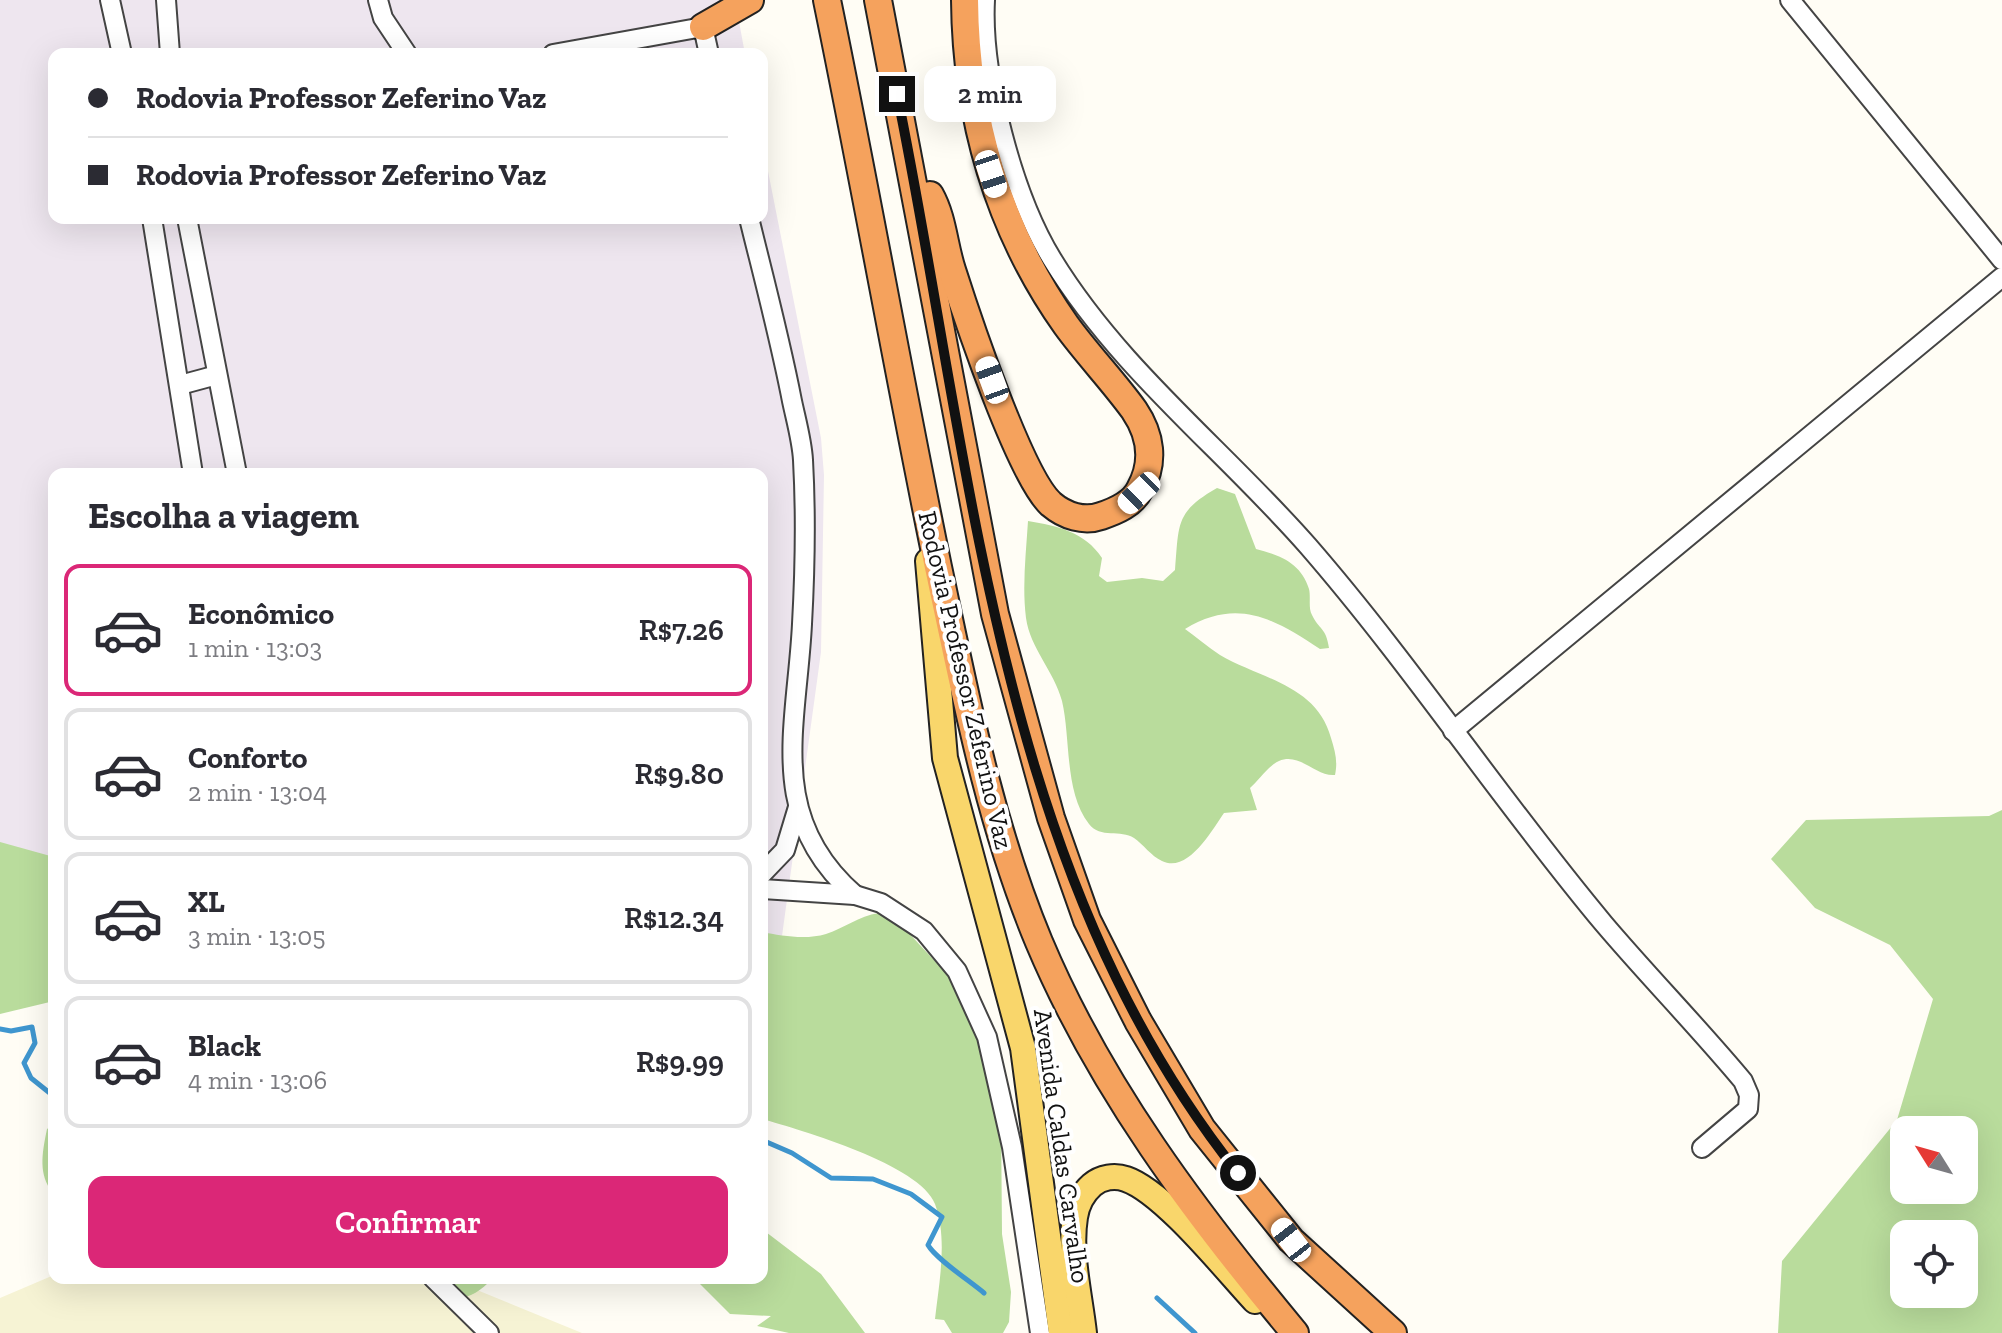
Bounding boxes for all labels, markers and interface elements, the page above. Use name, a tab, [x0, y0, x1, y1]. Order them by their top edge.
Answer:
callout: 2 min	[925, 66, 1057, 122]
route end	[879, 76, 915, 112]
text: 2 min	[958, 78, 1022, 110]
text: Rodovia Professor Zeferino Vaz	[136, 80, 547, 116]
car	[972, 147, 1010, 201]
text: Rodovia Professor Zeferino Vaz	[136, 157, 547, 193]
car	[973, 353, 1011, 407]
car	[1113, 468, 1165, 518]
text: Escolha a viagem	[88, 494, 359, 537]
street label: Rodovia Professor Zeferino Vaz	[911, 508, 1021, 852]
icon: car	[92, 594, 164, 666]
text: Econômico	[188, 596, 334, 632]
text: R$7.26	[639, 612, 724, 648]
text: 1 min · 13:03	[188, 632, 322, 664]
icon: car	[92, 738, 164, 810]
text: Conforto	[188, 740, 307, 776]
text: R$9.80	[634, 756, 724, 792]
text: 2 min · 13:04	[188, 776, 327, 808]
icon: car	[92, 882, 164, 954]
text: XL	[188, 884, 225, 920]
text: R$12.34	[624, 900, 724, 936]
text: 3 min · 13:05	[188, 920, 326, 952]
street label: Avenida Caldas Carvalho	[1027, 1007, 1097, 1285]
icon: car	[92, 1026, 164, 1098]
text: Black	[188, 1028, 261, 1064]
text: R$9.99	[636, 1044, 724, 1080]
text: 4 min · 13:06	[188, 1064, 327, 1096]
north arrow	[1890, 1116, 1978, 1204]
map controls	[1890, 1116, 1978, 1308]
route start	[1220, 1155, 1256, 1191]
button: Confirmar	[88, 1176, 728, 1268]
car	[1267, 1214, 1315, 1266]
button: locate	[1890, 1220, 1978, 1308]

